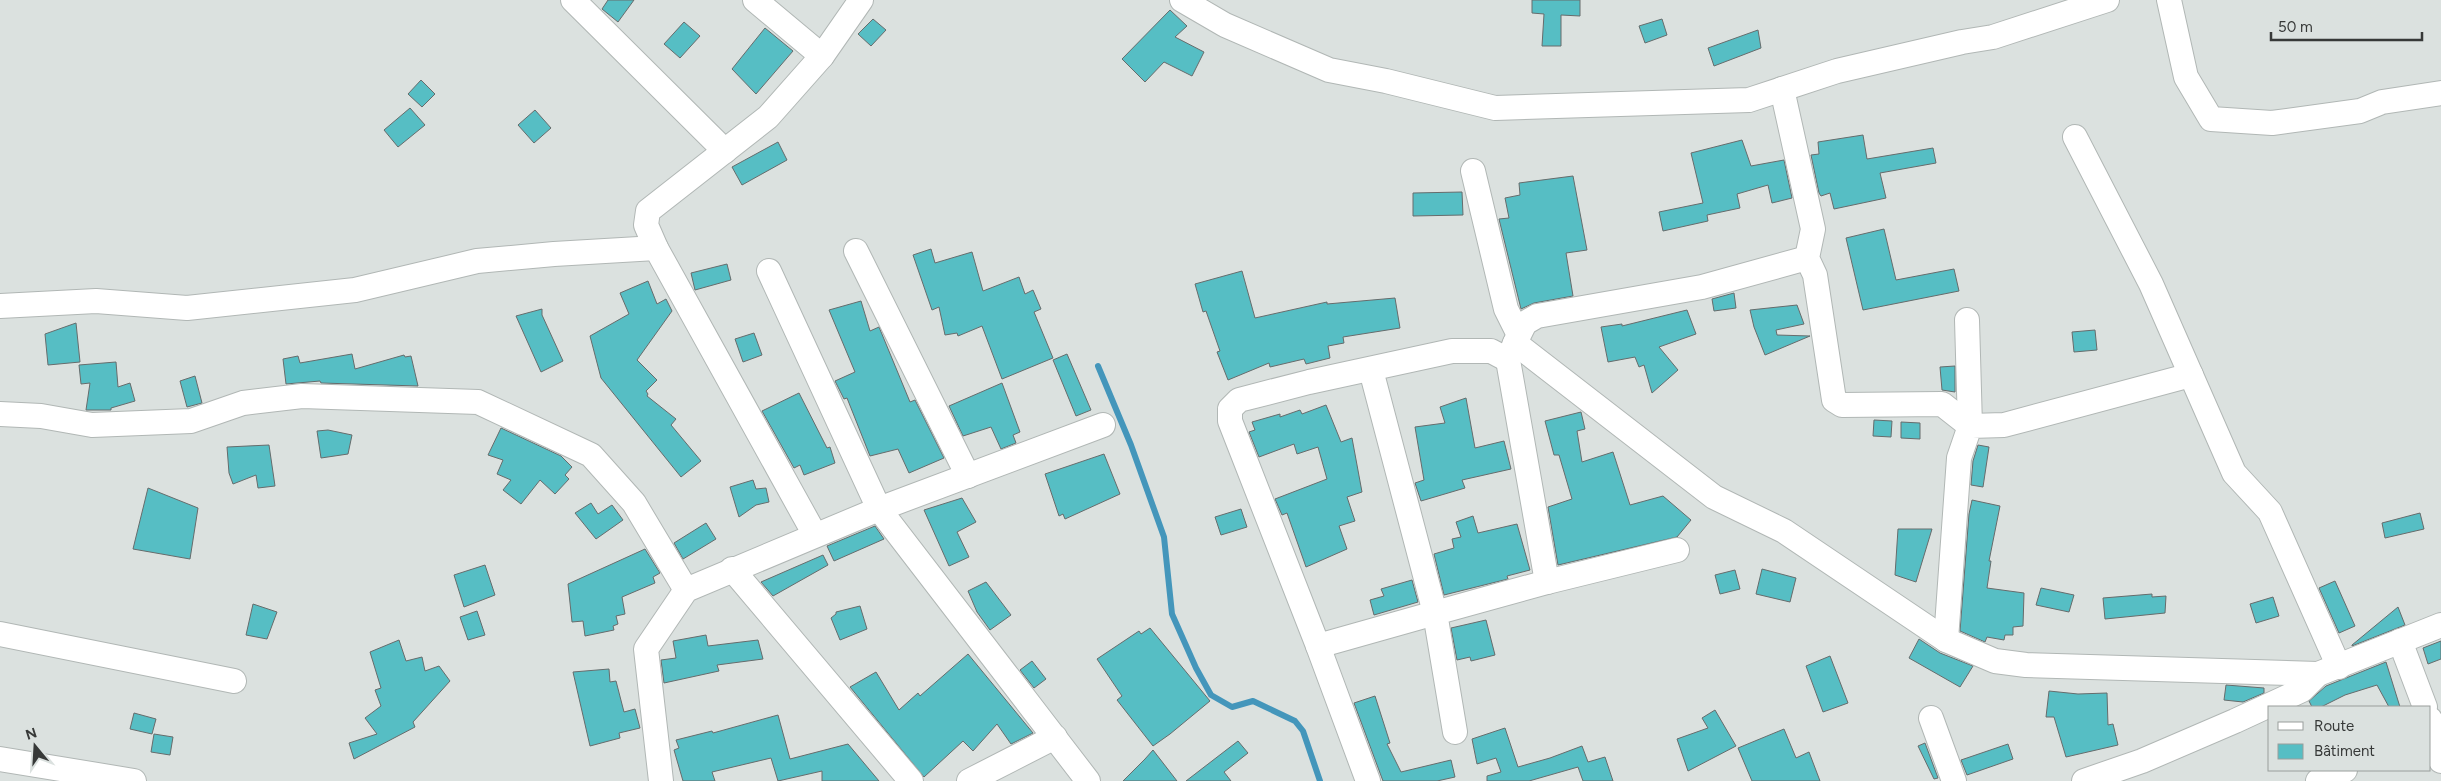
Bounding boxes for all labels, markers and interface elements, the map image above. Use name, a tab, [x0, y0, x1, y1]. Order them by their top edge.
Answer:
scale bar	[2271, 10, 2422, 42]
text: 50 m	[2278, 18, 2313, 36]
legend	[2268, 706, 2431, 771]
text: Route	[2314, 717, 2354, 735]
north arrow	[10, 721, 60, 771]
text: N	[23, 724, 39, 744]
text: Bâtiment	[2314, 742, 2375, 760]

